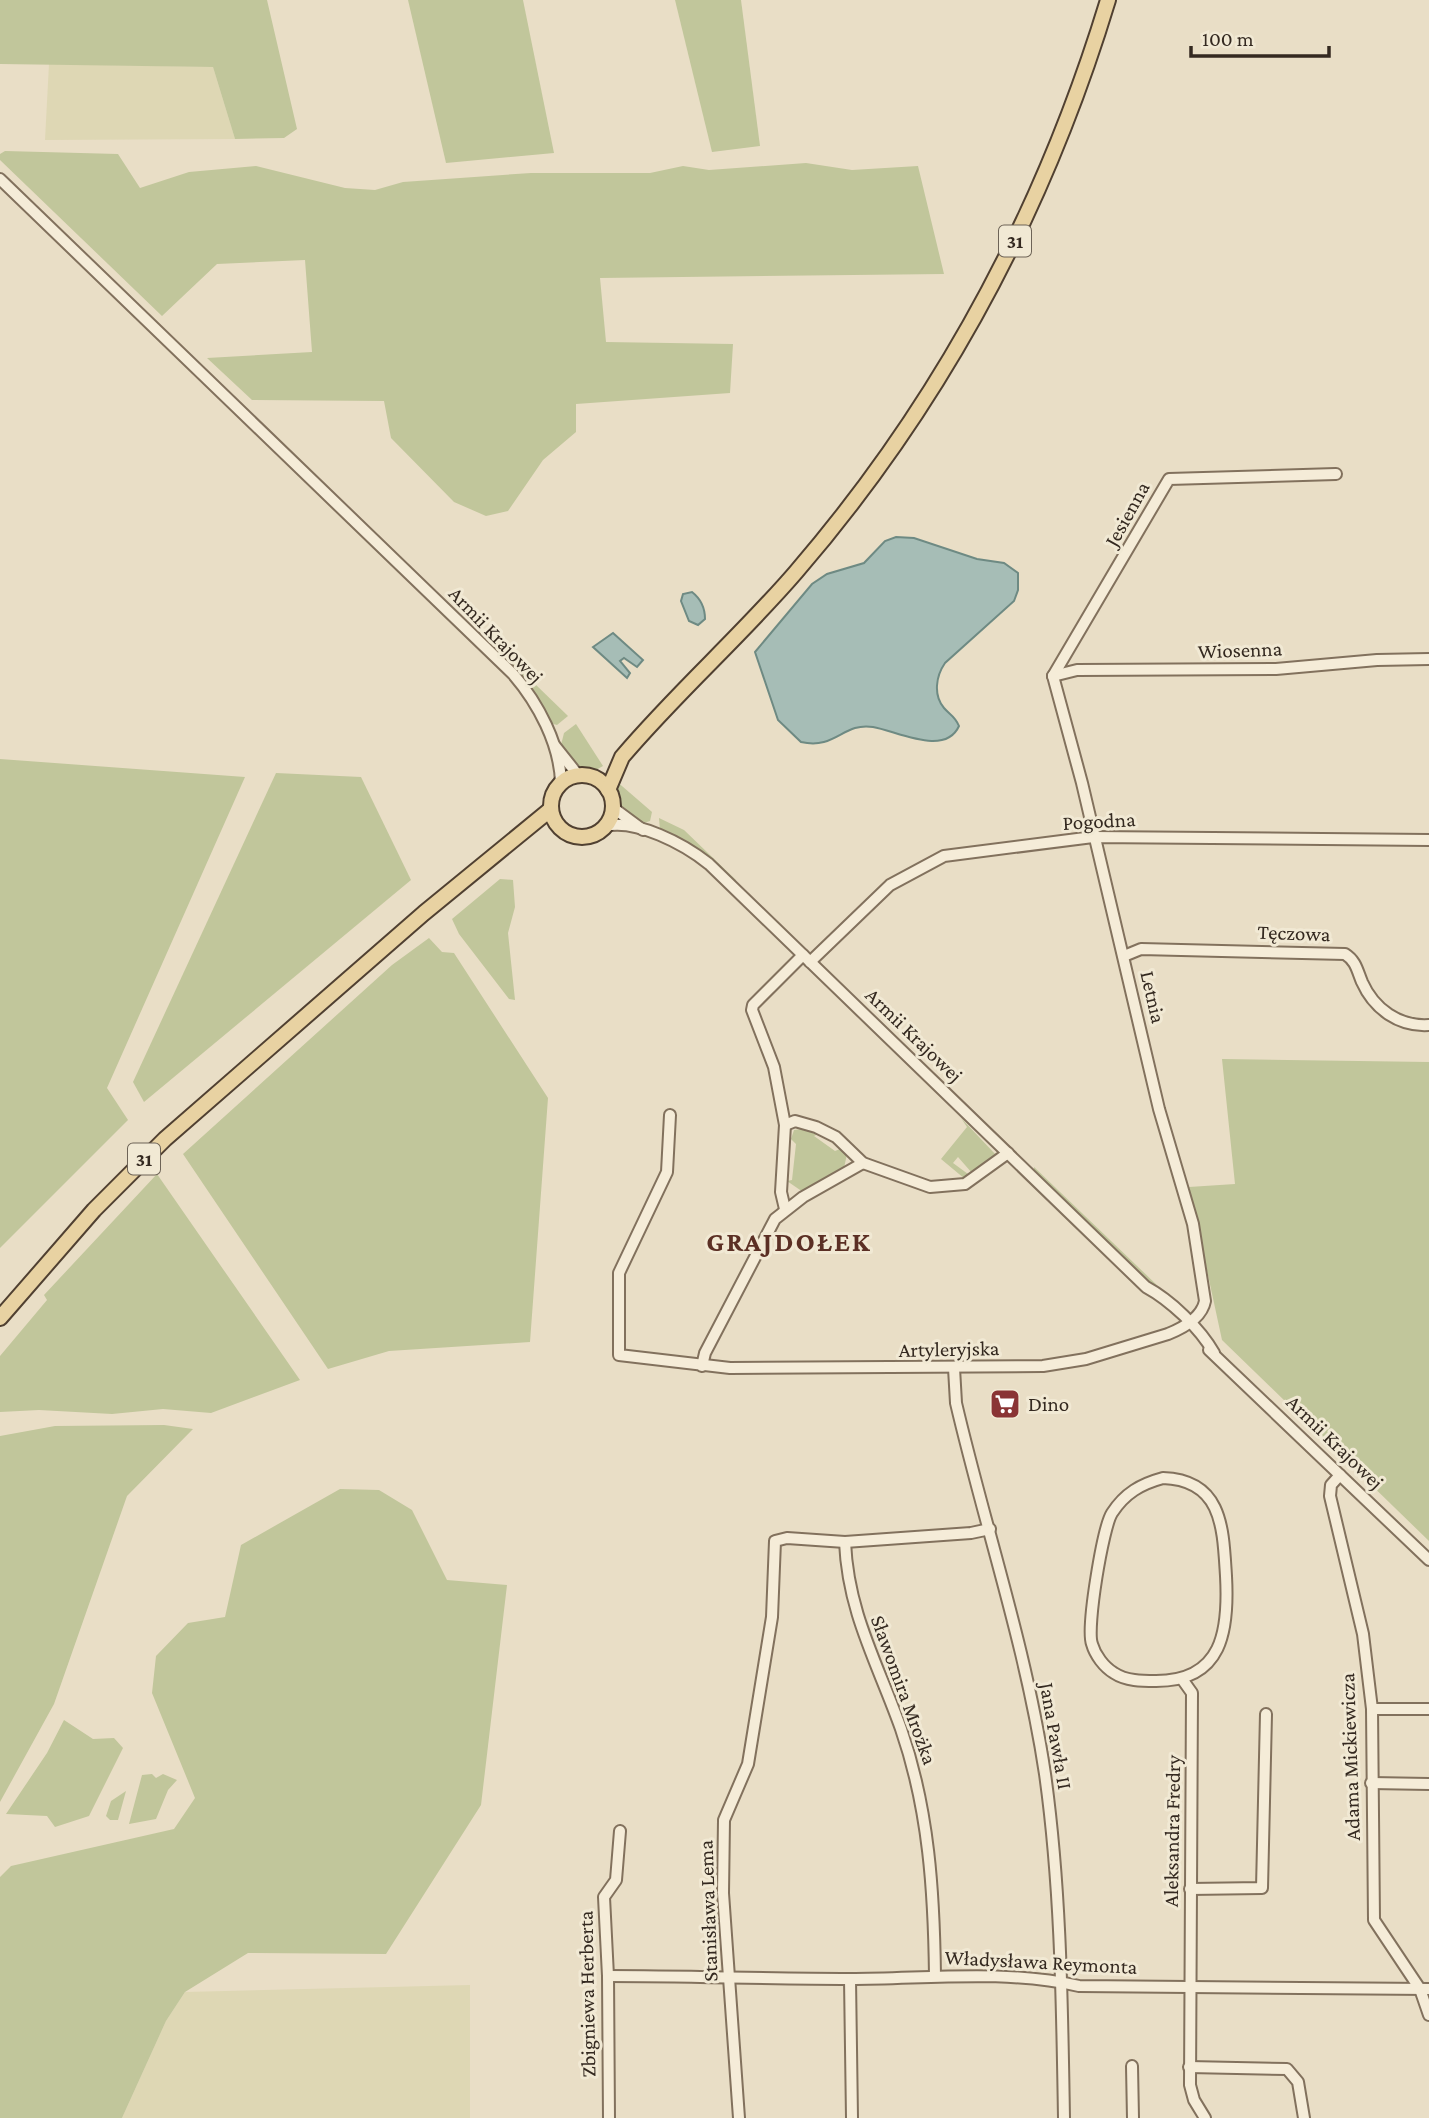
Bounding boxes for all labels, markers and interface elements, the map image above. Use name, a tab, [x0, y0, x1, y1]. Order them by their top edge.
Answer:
scale bar	[1191, 14, 1329, 58]
text: 100 m	[1202, 27, 1254, 51]
road number: 31	[999, 226, 1031, 256]
street label: Jesienna	[1098, 477, 1155, 552]
street label: Armii Krajowej	[444, 582, 548, 688]
street label: Wiosenna	[1197, 637, 1283, 663]
street label: Pogodna	[1062, 807, 1136, 835]
street label: Tęczowa	[1257, 920, 1331, 946]
street label: Letnia	[1135, 968, 1171, 1026]
street label: Armii Krajowej	[861, 983, 967, 1087]
road number: 31	[128, 1144, 160, 1175]
district label: GRAJDOŁEK	[706, 1226, 872, 1257]
street label: Artyleryjska	[898, 1336, 1000, 1362]
supermarket icon: Dino	[988, 1387, 1022, 1421]
street label: Armii Krajowej	[1282, 1390, 1388, 1494]
place label: Dino	[1028, 1392, 1069, 1416]
street label: Sławomira Mrożka	[866, 1612, 942, 1768]
street label: Adama Mickiewicza	[1335, 1672, 1365, 1841]
street label: Jana Pawła II	[1034, 1679, 1077, 1791]
street label: Aleksandra Fredry	[1159, 1754, 1185, 1907]
street label: Stanisława Lema	[694, 1839, 722, 1982]
street label: Zbigniewa Herberta	[574, 1910, 600, 2078]
street label: Władysława Reymonta	[944, 1945, 1138, 1979]

